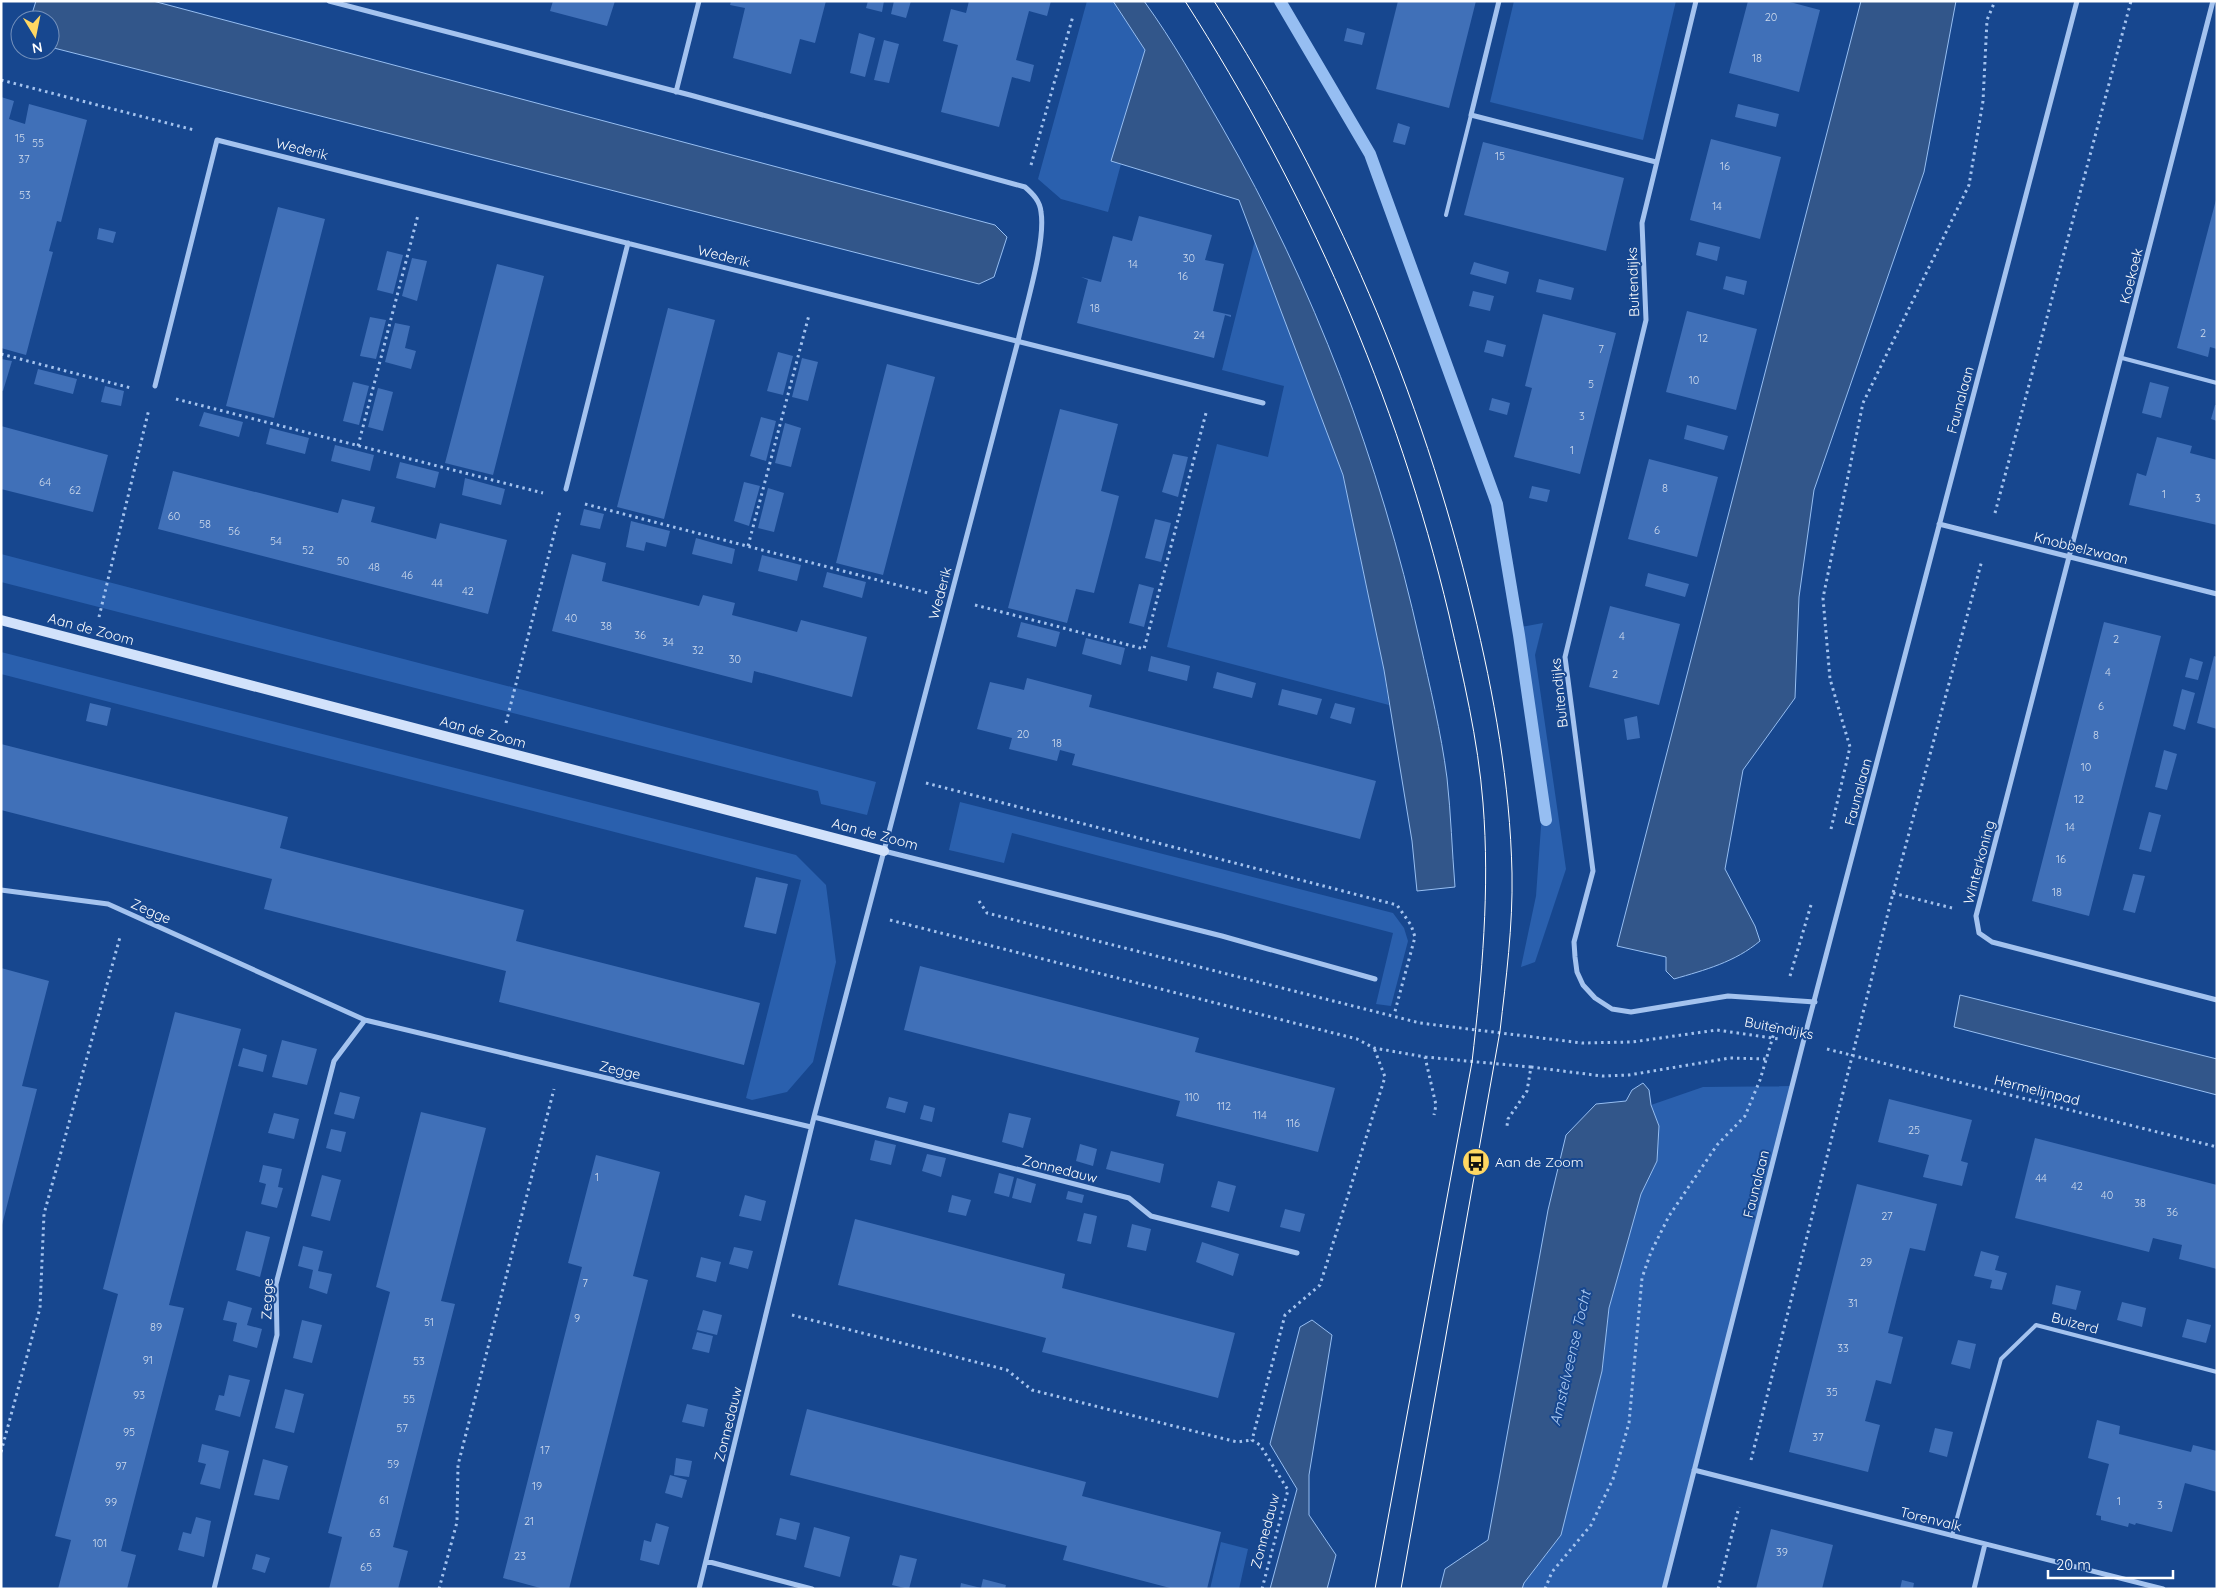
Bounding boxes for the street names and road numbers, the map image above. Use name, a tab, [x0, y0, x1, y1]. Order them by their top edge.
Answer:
street label: Wederik	[274, 134, 330, 164]
street label: Wederik	[696, 241, 752, 271]
street label: Koekoek	[2115, 246, 2147, 306]
street label: Buitendijks	[1623, 247, 1643, 317]
street label: Faunalaan	[1942, 364, 1978, 436]
street label: Knobbelzwaan	[2032, 528, 2130, 568]
street label: Wederik	[924, 565, 956, 621]
street label: Aan de Zoom	[46, 609, 136, 649]
street label: Buitendijks	[1546, 657, 1572, 729]
street label: Aan de Zoom	[438, 712, 528, 752]
street label: Faunalaan	[1840, 756, 1876, 828]
street label: Aan de Zoom	[830, 814, 920, 854]
street label: Winterkoning	[1959, 818, 1999, 906]
street label: Zegge	[128, 894, 174, 928]
street label: Buitendijks	[1743, 1012, 1815, 1044]
street label: Zegge	[598, 1057, 643, 1084]
street label: Hermelijnpad	[1992, 1071, 2082, 1109]
street label: Faunalaan	[1739, 1148, 1773, 1220]
street label: Zonnedauw	[1021, 1151, 1100, 1187]
street label: Zegge	[257, 1278, 277, 1320]
street label: Buizerd	[2049, 1308, 2101, 1338]
street label: Zonnedauw	[710, 1384, 746, 1463]
street label: Zonnedauw	[1246, 1491, 1284, 1570]
street label: Torenvalk	[1898, 1503, 1964, 1535]

